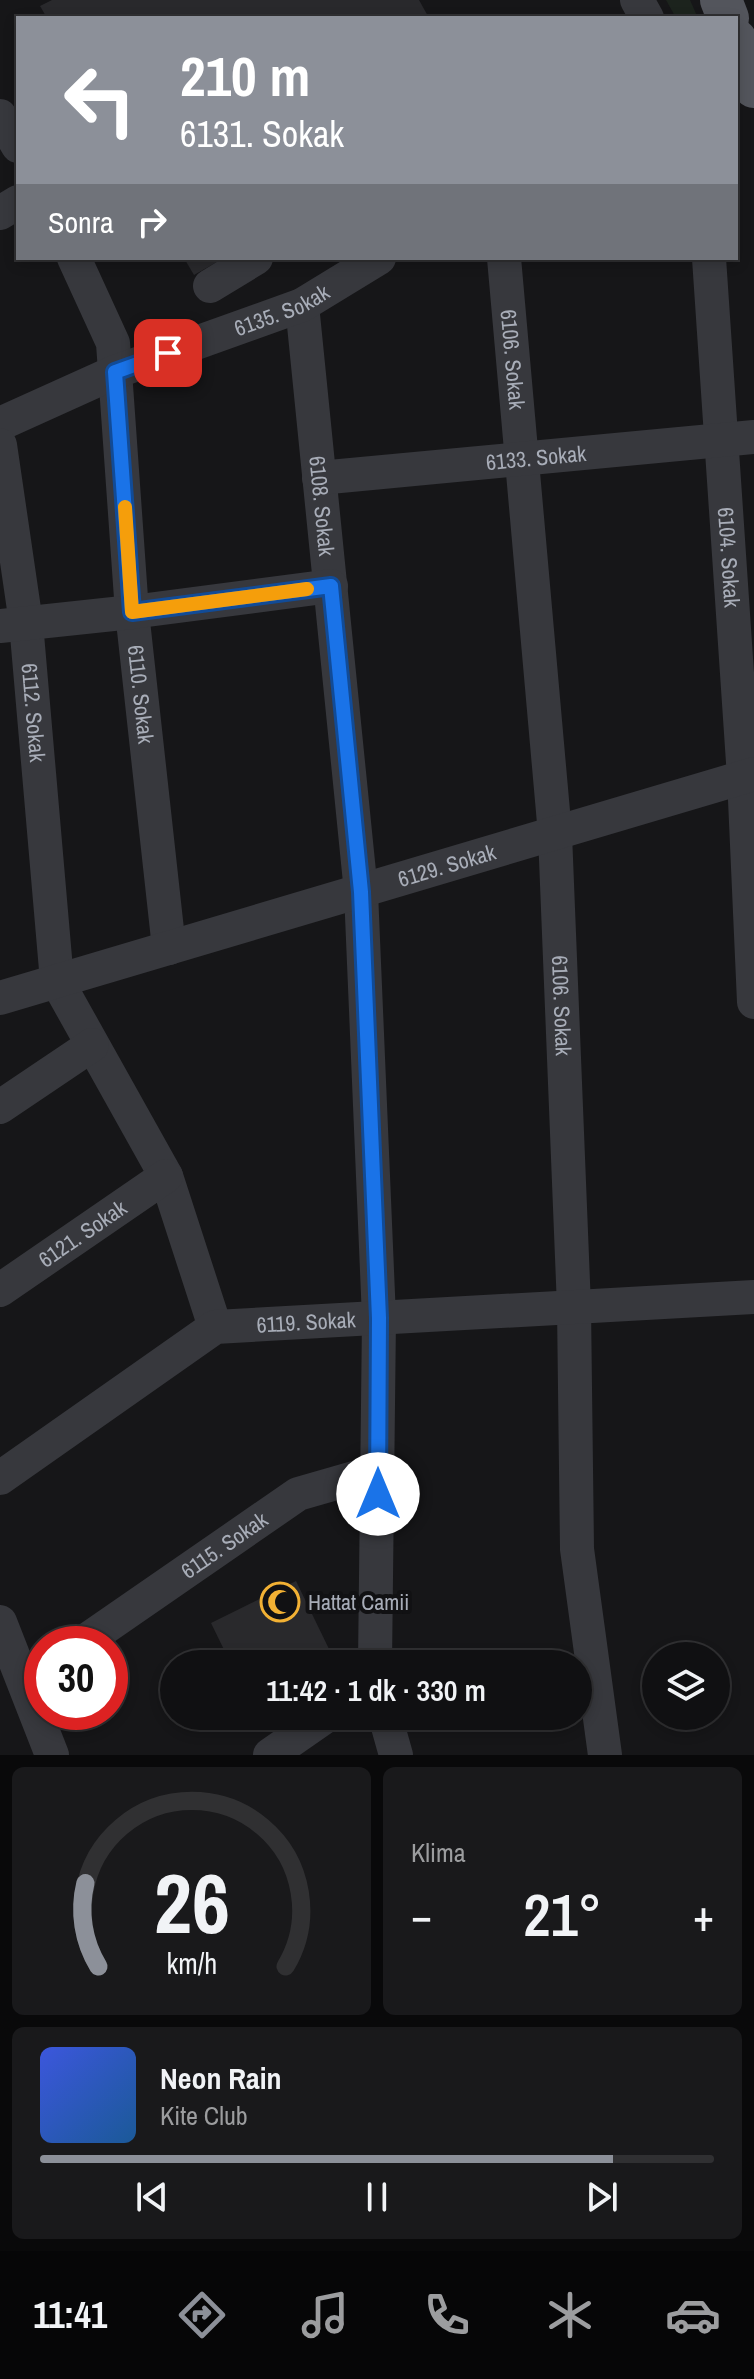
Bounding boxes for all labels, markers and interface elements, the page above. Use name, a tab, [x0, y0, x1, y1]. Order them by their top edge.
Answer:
text: 210 m	[180, 38, 310, 113]
icon: left	[48, 48, 152, 152]
text: 6131. Sokak	[180, 110, 344, 158]
icon: right	[130, 200, 174, 244]
text: Sonra	[48, 202, 114, 242]
street label: 6135. Sokak	[230, 276, 336, 343]
street label: 6106. Sokak	[494, 308, 532, 412]
pin	[134, 319, 202, 387]
icon: arrive	[146, 331, 190, 375]
street label: 6133. Sokak	[485, 438, 588, 477]
street label: 6108. Sokak	[302, 455, 342, 558]
street label: 6104. Sokak	[711, 506, 748, 609]
street label: 6110. Sokak	[121, 643, 162, 746]
street label: 6112. Sokak	[15, 662, 53, 764]
street label: 6129. Sokak	[394, 836, 500, 894]
street label: 6106. Sokak	[545, 955, 579, 1057]
street label: 6121. Sokak	[33, 1192, 133, 1274]
street label: 6119. Sokak	[256, 1304, 357, 1340]
position arrow	[336, 1452, 420, 1536]
street label: 6115. Sokak	[175, 1504, 274, 1586]
mosque icon: Hattat Camii	[259, 1581, 301, 1623]
place label: Hattat Camii	[308, 1587, 409, 1617]
speed limit sign: 30	[24, 1626, 128, 1730]
map controls	[642, 1642, 730, 1730]
button: layers	[642, 1642, 730, 1730]
text: 11:42 · 1 dk · 330 m	[266, 1670, 486, 1710]
text: Klima	[411, 1835, 466, 1870]
text: 26	[154, 1847, 229, 1959]
text: 21°	[523, 1874, 602, 1955]
text: −	[411, 1885, 432, 1945]
text: +	[693, 1885, 714, 1945]
text: km/h	[166, 1944, 217, 1983]
text: Neon Rain	[160, 2058, 282, 2098]
text: Kite Club	[160, 2098, 248, 2133]
icon: previous	[130, 2175, 174, 2219]
icon: pause	[355, 2175, 399, 2219]
icon: next	[580, 2175, 624, 2219]
icon: directions	[174, 2287, 230, 2343]
icon: music	[297, 2287, 353, 2343]
icon: phone	[419, 2287, 475, 2343]
icon: climate	[542, 2287, 598, 2343]
icon: car	[665, 2287, 721, 2343]
text: 11:41	[33, 2291, 107, 2339]

